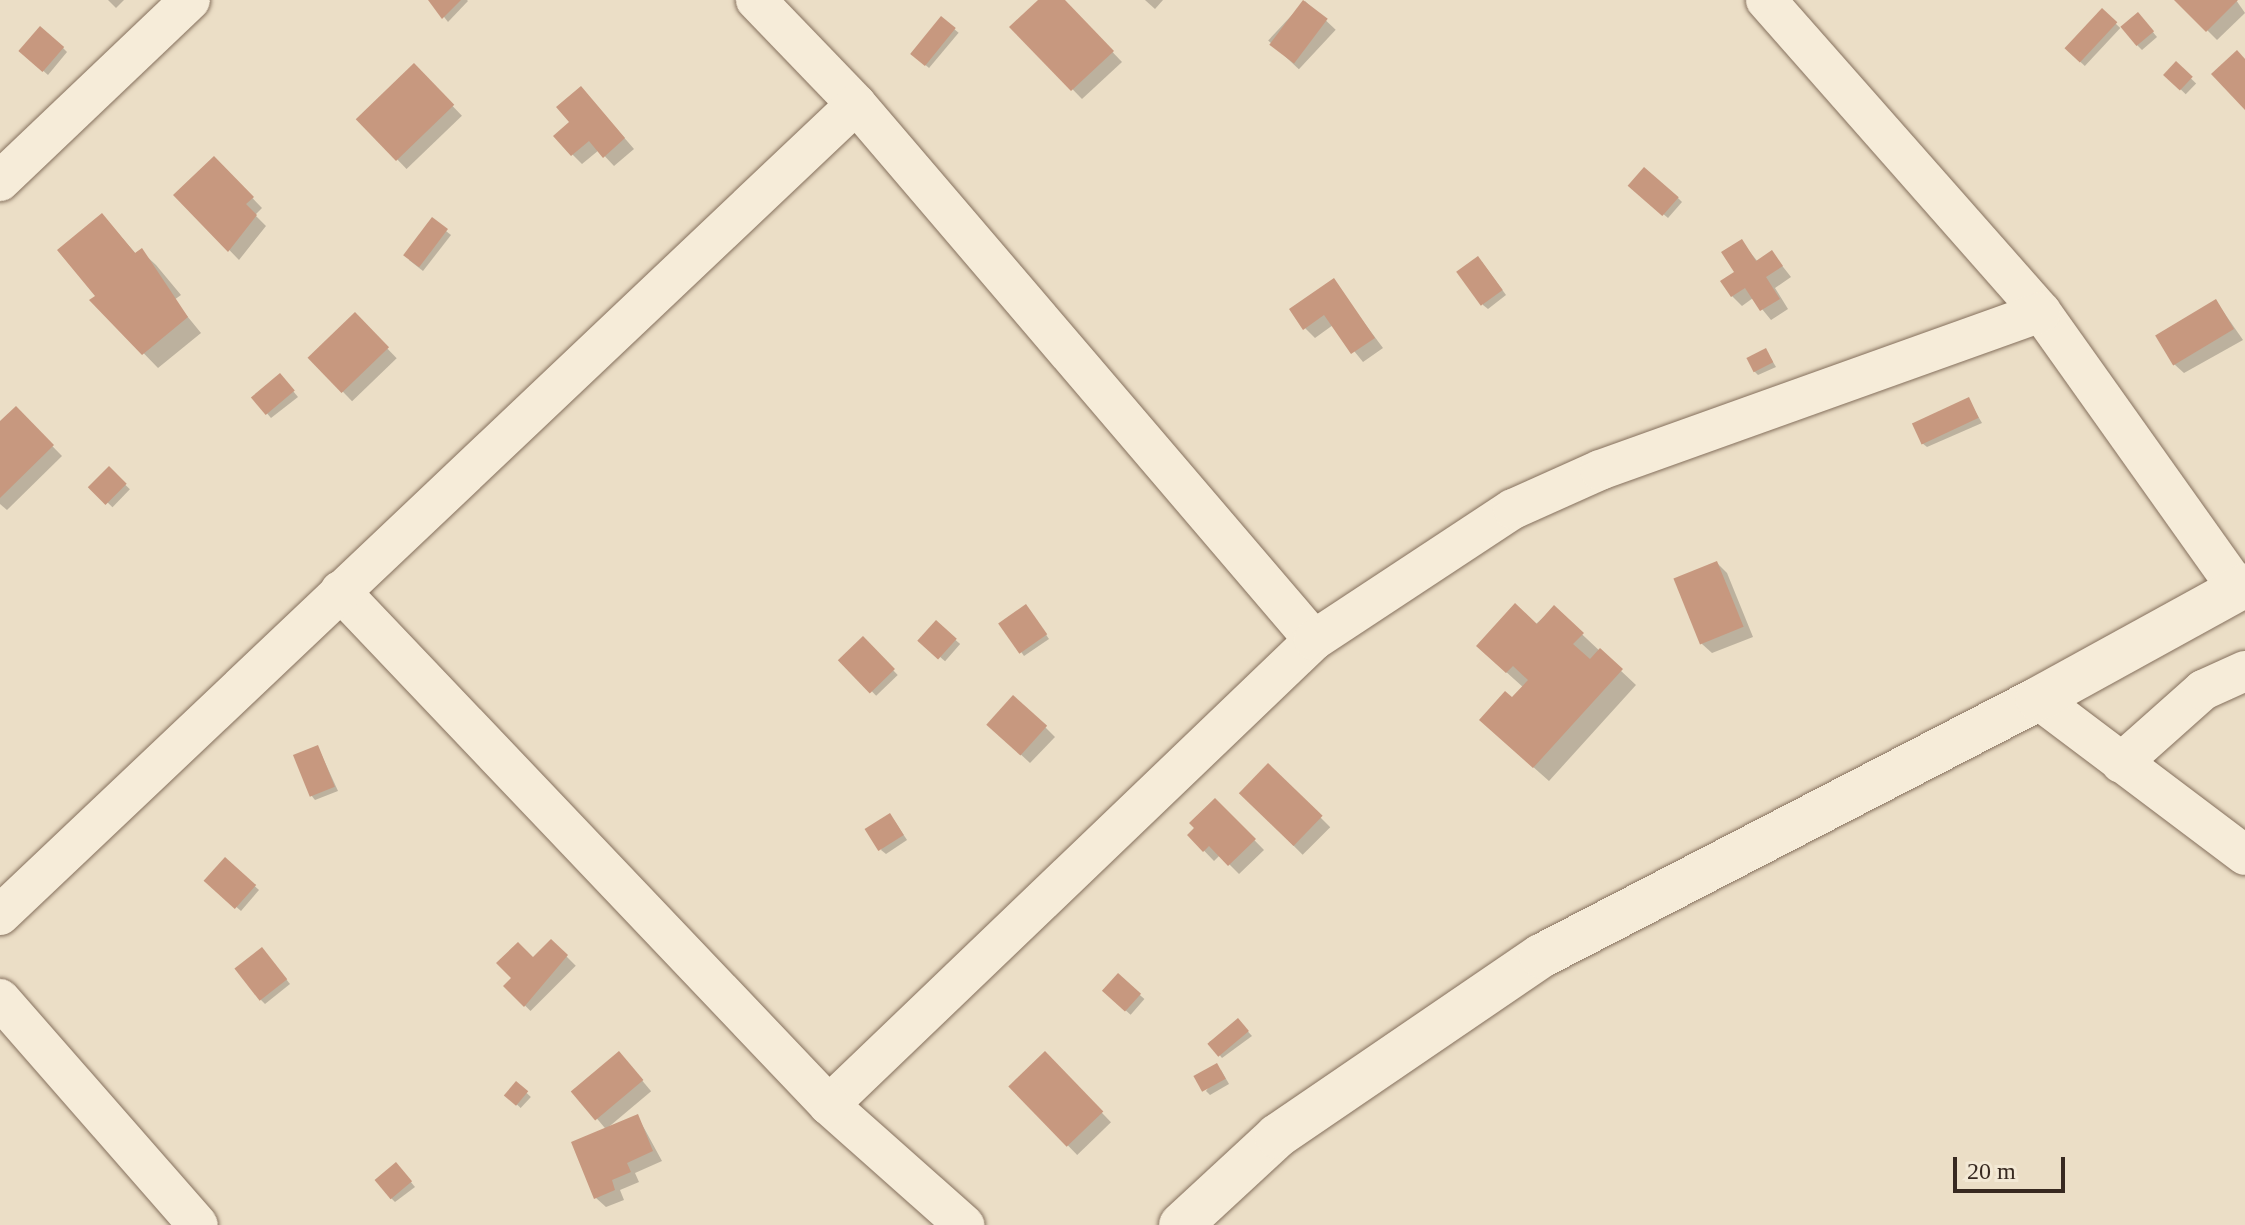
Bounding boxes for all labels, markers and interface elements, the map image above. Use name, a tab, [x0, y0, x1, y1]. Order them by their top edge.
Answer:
scale bar	[1957, 1141, 2069, 1191]
text: 20 m	[1967, 1158, 2016, 1184]

